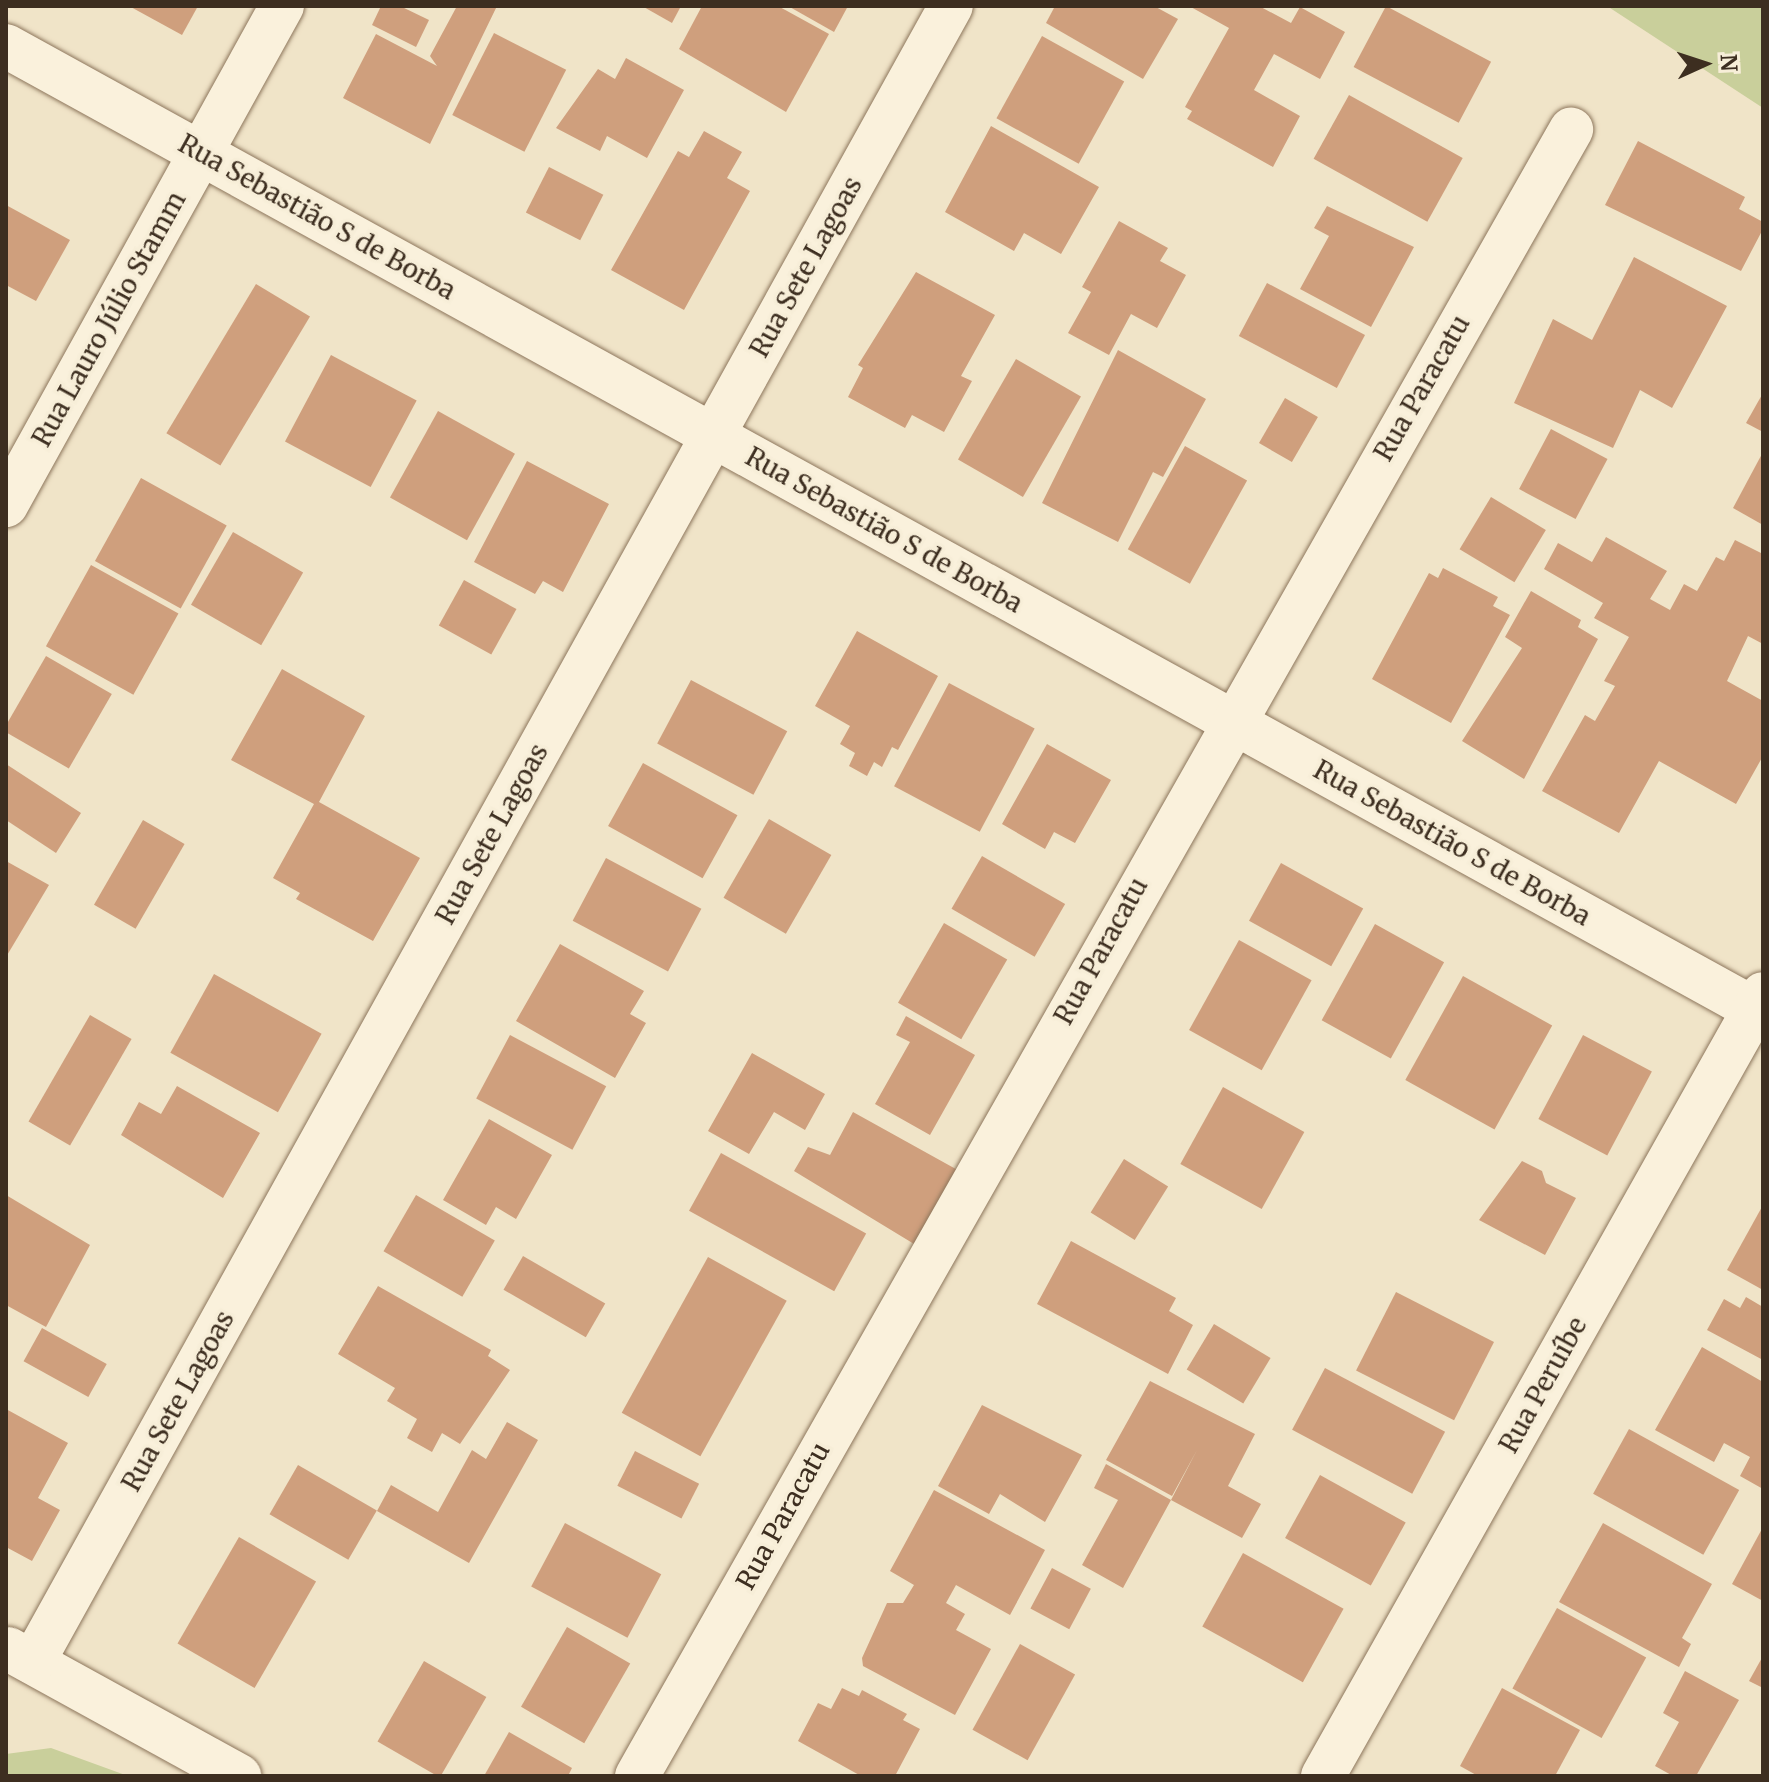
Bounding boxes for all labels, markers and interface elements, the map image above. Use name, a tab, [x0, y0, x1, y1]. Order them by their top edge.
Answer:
north arrow	[1665, 24, 1745, 104]
text: N	[1715, 53, 1743, 72]
street label: Rua Sebastião S de Borba	[173, 128, 461, 306]
street label: Rua Sete Lagoas	[743, 171, 869, 363]
street label: Rua Lauro Júlio Stamm	[26, 186, 192, 452]
street label: Rua Paracatu	[1368, 310, 1476, 466]
street label: Rua Sebastião S de Borba	[740, 441, 1028, 619]
street label: Rua Sete Lagoas	[429, 738, 555, 930]
street label: Rua Sebastião S de Borba	[1308, 754, 1596, 932]
street label: Rua Paracatu	[1048, 872, 1154, 1030]
street label: Rua Sete Lagoas	[115, 1305, 241, 1497]
street label: Rua Peruíbe	[1493, 1312, 1593, 1458]
street label: Rua Paracatu	[730, 1437, 836, 1595]

